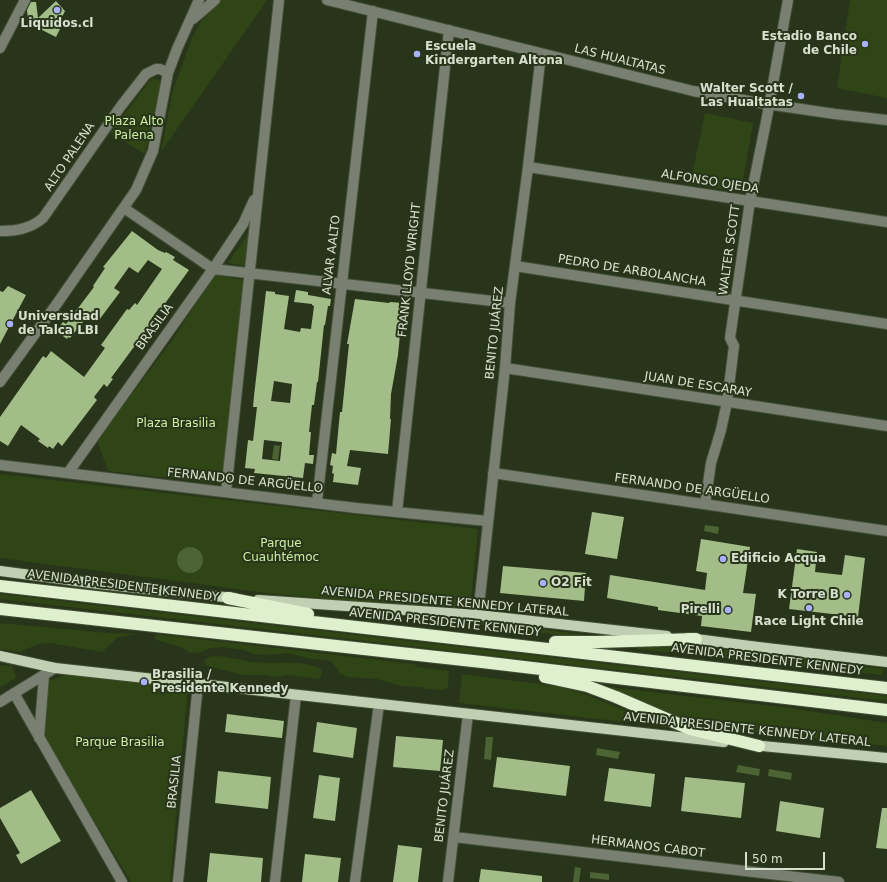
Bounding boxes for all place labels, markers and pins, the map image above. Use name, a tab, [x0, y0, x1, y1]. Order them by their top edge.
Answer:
marker: Liquidos.cl	[52, 5, 62, 15]
place label: Liquidos.cl	[21, 17, 93, 31]
place label: Estadio Banco de Chile	[762, 30, 857, 58]
marker: Estadio Banco de Chile	[860, 39, 870, 49]
place label: Escuela Kindergarten Altona	[425, 40, 563, 68]
marker: Escuela Kindergarten Altona	[412, 49, 422, 59]
place label: Walter Scott / Las Hualtatas	[700, 82, 793, 110]
marker: Walter Scott / Las Hualtatas	[796, 91, 806, 101]
place label: Universidad de Talca LBI	[18, 310, 99, 338]
marker: Universidad de Talca LBI	[5, 319, 15, 329]
place label: Edificio Acqua	[731, 552, 826, 566]
marker: Edificio Acqua	[718, 554, 728, 564]
place label: O2 Fit	[551, 576, 592, 590]
marker: O2 Fit	[538, 578, 548, 588]
place label: K Torre B	[777, 588, 839, 602]
marker: K Torre B	[842, 590, 852, 600]
place label: Pirelli	[681, 603, 720, 617]
marker: Race Light Chile	[804, 603, 814, 613]
marker: Pirelli	[723, 605, 733, 615]
place label: Race Light Chile	[754, 615, 864, 629]
place label: Brasilia / Presidente Kennedy	[152, 668, 288, 696]
marker: Brasilia / Presidente Kennedy	[139, 677, 149, 687]

